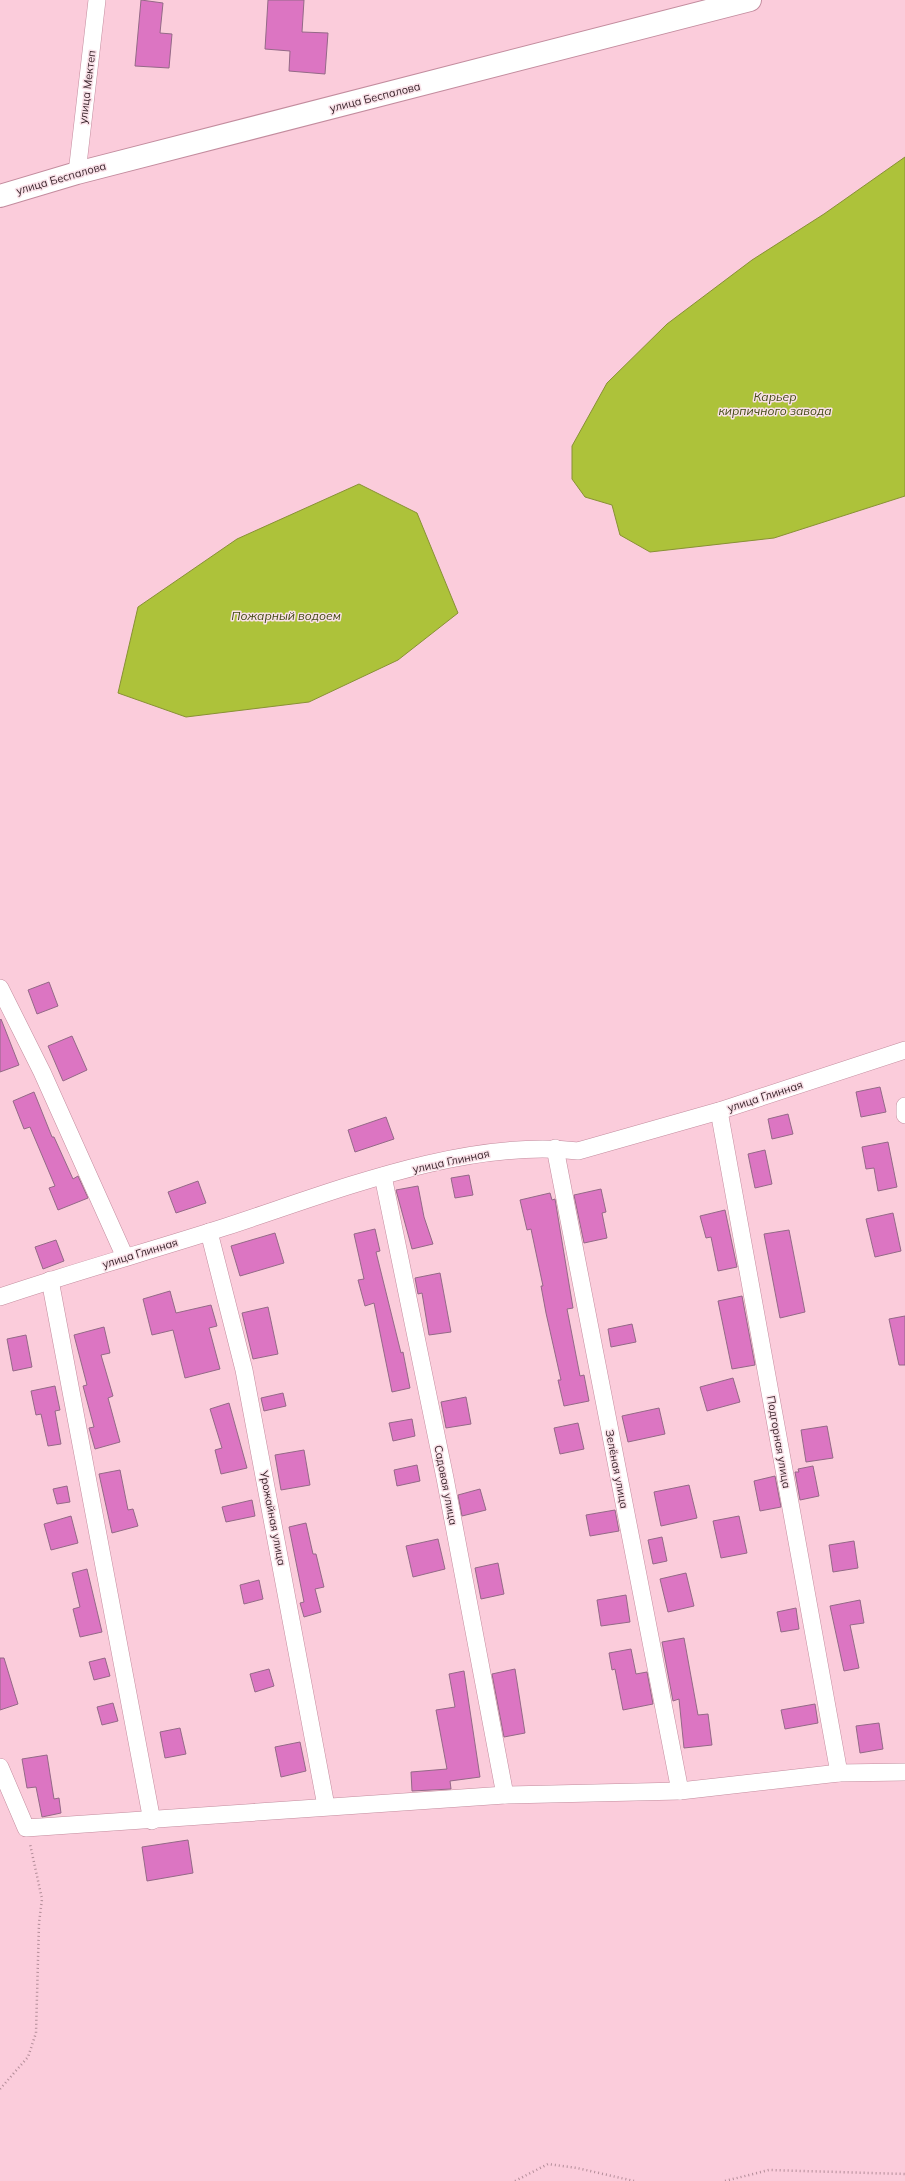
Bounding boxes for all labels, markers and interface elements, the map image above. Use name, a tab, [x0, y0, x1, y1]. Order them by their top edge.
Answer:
street label: улица Мектеп	[76, 49, 98, 125]
street label: улица Беспалова	[328, 79, 422, 115]
street label: улица Беспалова	[14, 158, 108, 198]
water label: Карьер кирпичного завода	[718, 389, 832, 418]
water label: Пожарный водоем	[231, 608, 341, 623]
street label: улица Глинная	[726, 1077, 804, 1115]
street label: улица Глинная	[411, 1146, 491, 1176]
street label: улица Глинная	[100, 1235, 180, 1271]
street label: Подгорная улица	[764, 1395, 794, 1489]
street label: Зелёная улица	[602, 1428, 632, 1510]
street label: Садовая улица	[431, 1444, 461, 1526]
street label: Урожайная улица	[257, 1468, 289, 1567]

